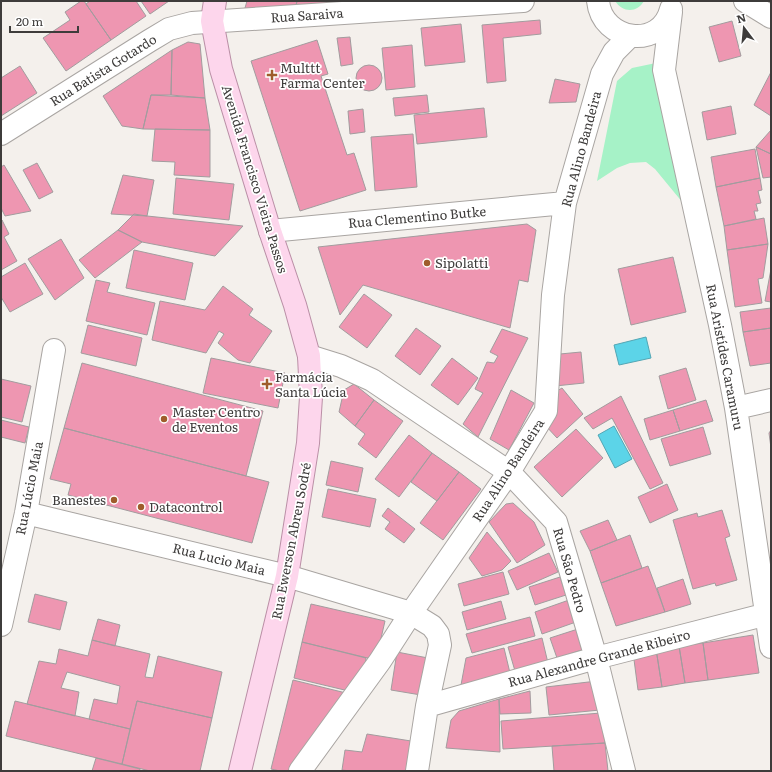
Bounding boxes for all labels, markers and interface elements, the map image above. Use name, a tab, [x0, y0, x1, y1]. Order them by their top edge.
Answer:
street label: Rua Saraiva	[270, 2, 344, 27]
scale bar	[10, 8, 78, 34]
north arrow	[724, 8, 764, 48]
text: N	[734, 8, 748, 26]
text: 20 m	[16, 12, 43, 30]
street label: Rua Batista Gotardo	[46, 29, 160, 110]
place label: Multtt Farma Center	[280, 58, 365, 92]
marker: Multtt Farma Center	[267, 70, 277, 80]
street label: Avenida Francisco Vieira Passos	[218, 82, 293, 275]
street label: Rua Alino Bandeira	[556, 89, 605, 209]
street label: Rua Clementino Butke	[347, 201, 487, 232]
place label: Sipolatti	[435, 253, 489, 272]
marker: Sipolatti	[422, 258, 432, 268]
street label: Rua Aristídes Caramuru	[702, 282, 749, 432]
place label: Farmácia Santa Lúcia	[275, 367, 347, 401]
marker: Farmácia Santa Lúcia	[262, 379, 272, 389]
place label: Master Centro de Eventos	[172, 402, 261, 436]
marker: Master Centro de Eventos	[159, 414, 169, 424]
street label: Rua Alino Bandeira	[467, 414, 548, 525]
street label: Rua Lúcio Maia	[10, 439, 47, 536]
street label: Rua Ewerson Abreu Sodré	[266, 460, 315, 621]
place label: Banestes	[52, 490, 106, 509]
marker: Banestes	[109, 495, 119, 505]
place label: Datacontrol	[149, 497, 223, 516]
marker: Datacontrol	[136, 502, 146, 512]
street label: Rua São Pedro	[549, 525, 592, 615]
street label: Rua Lucio Maia	[171, 538, 268, 579]
street label: Rua Alexandre Grande Ribeiro	[506, 624, 692, 691]

